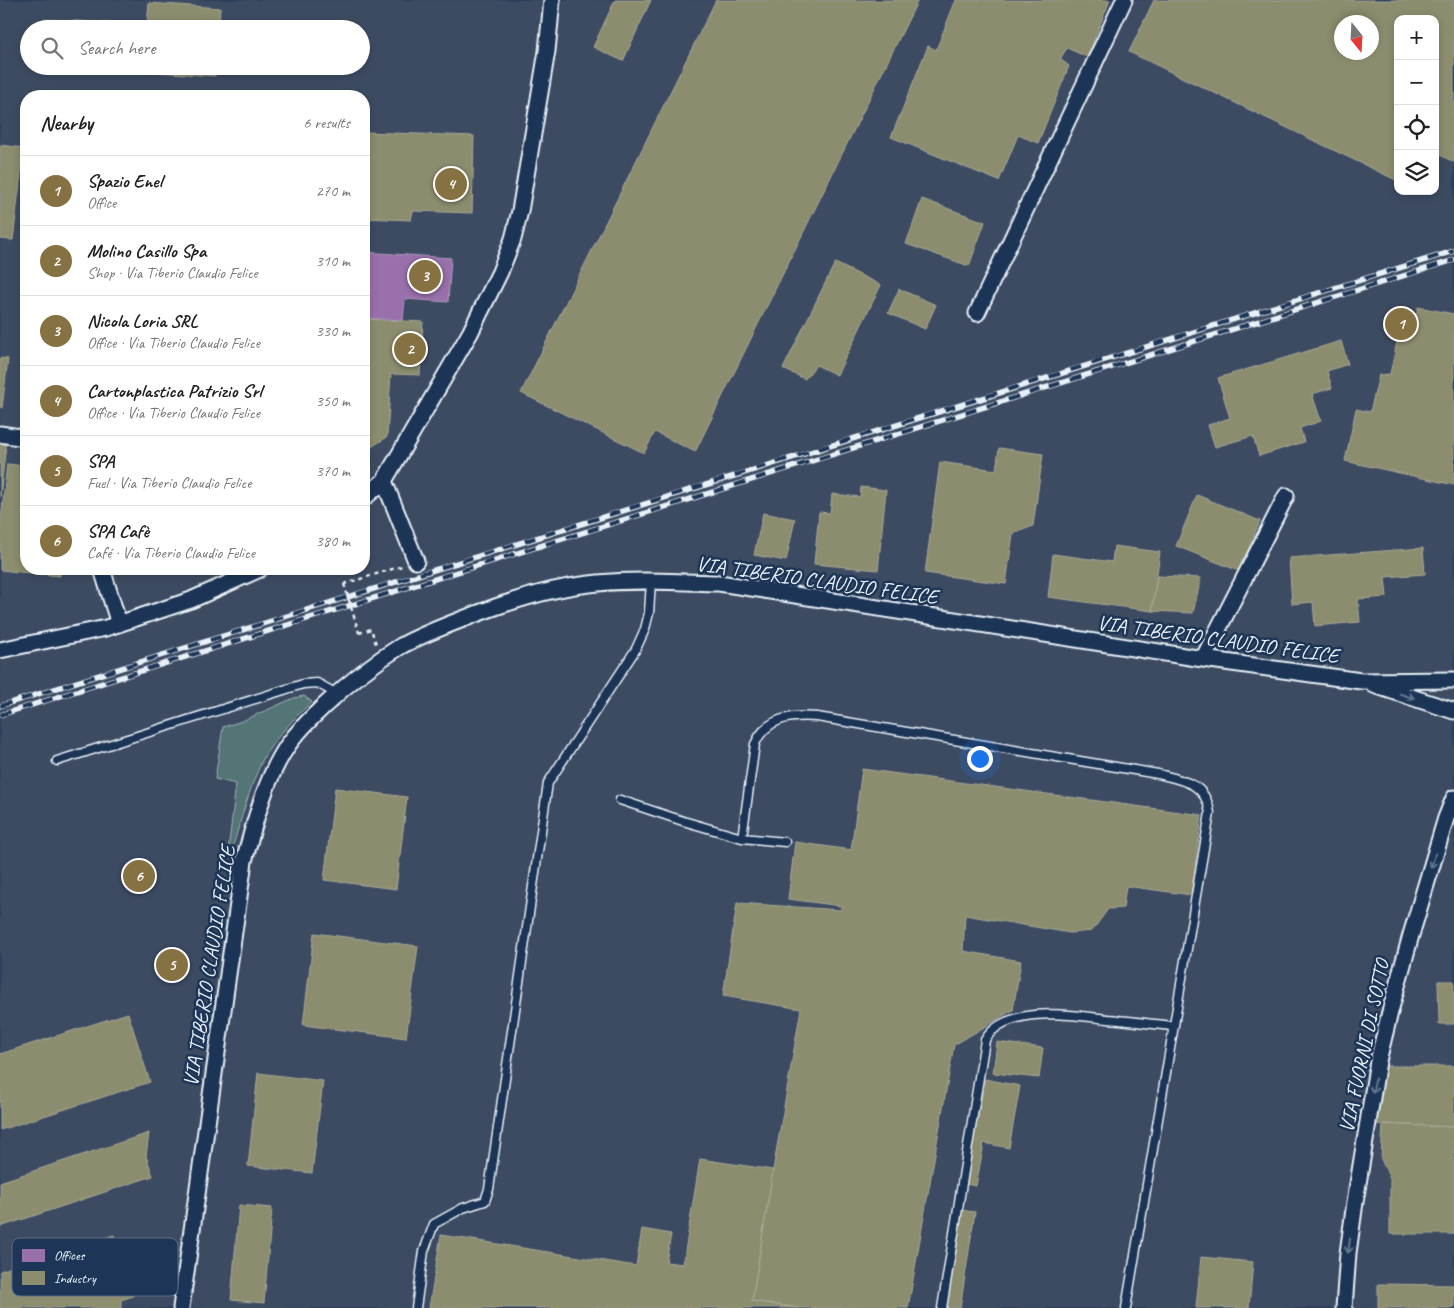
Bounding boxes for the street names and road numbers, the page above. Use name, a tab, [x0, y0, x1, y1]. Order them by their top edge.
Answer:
street label: VIA TIBERIO CLAUDIO FELICE	[695, 550, 942, 610]
street label: VIA TIBERIO CLAUDIO FELICE	[1096, 609, 1343, 669]
street label: VIA TIBERIO CLAUDIO FELICE	[177, 841, 241, 1088]
street label: VIA FUORNI DI SOTTO	[1333, 955, 1396, 1135]

